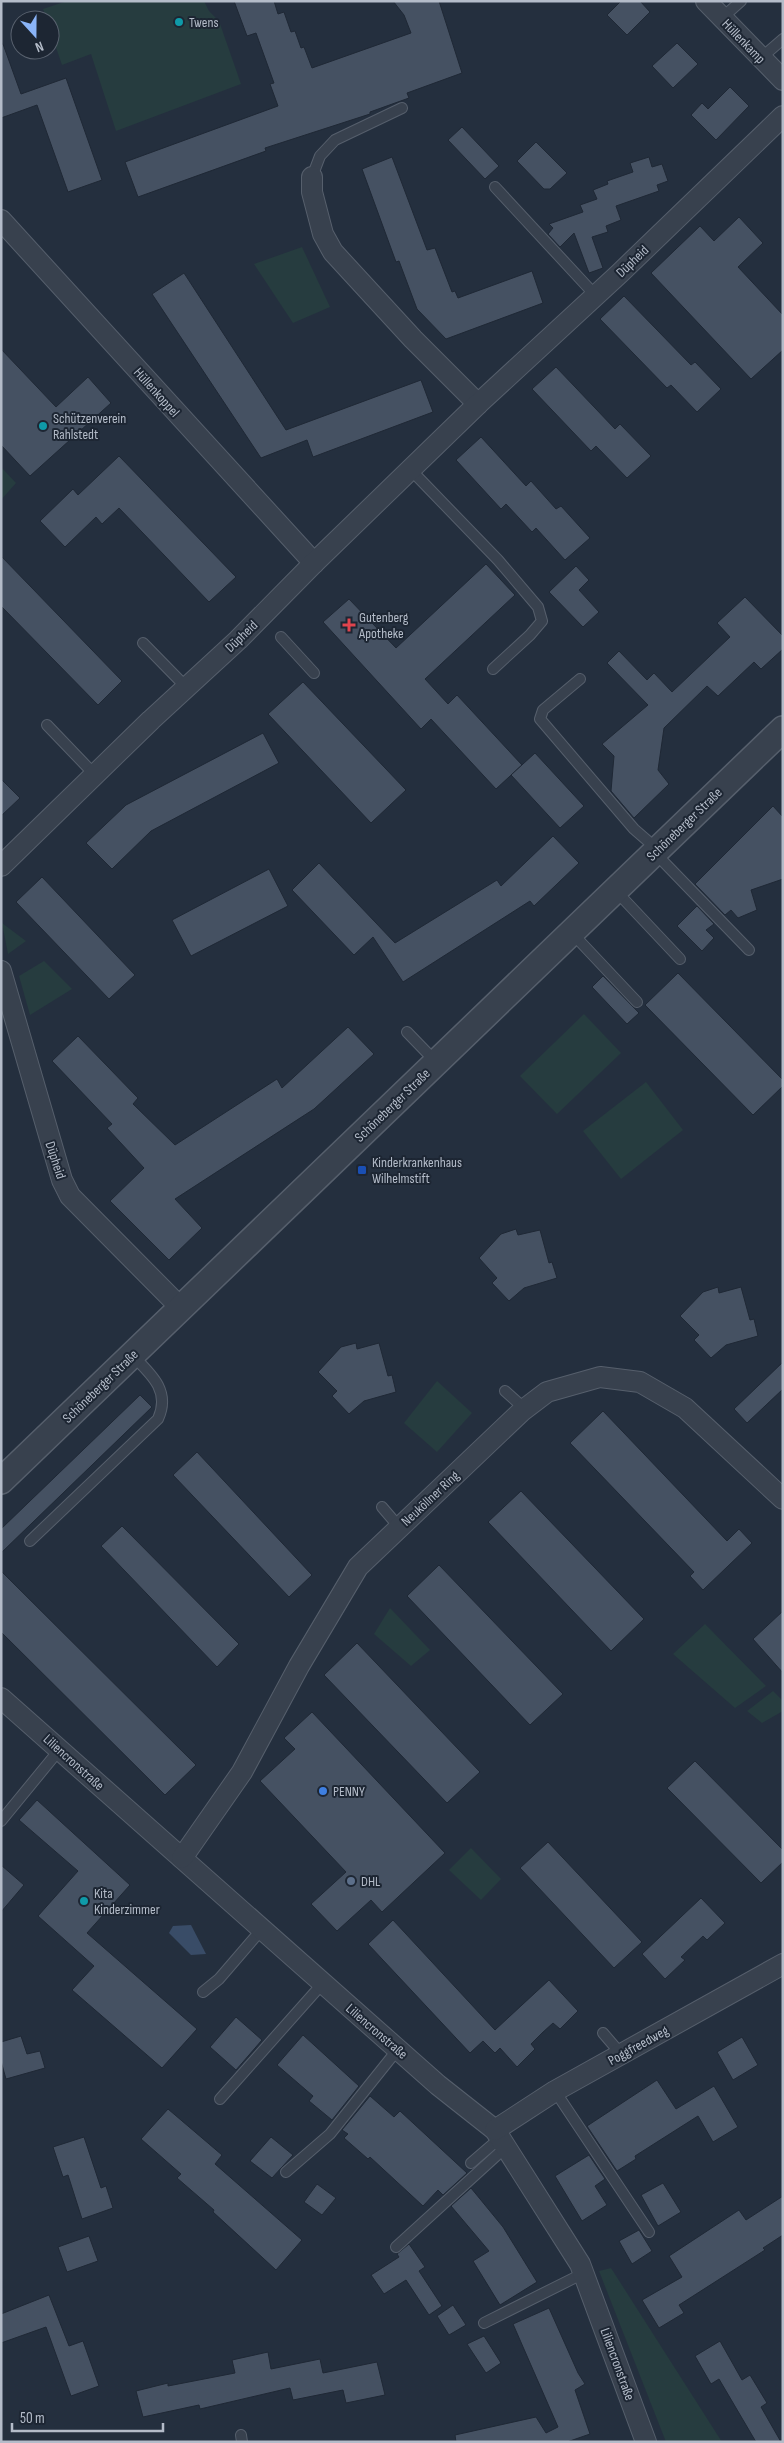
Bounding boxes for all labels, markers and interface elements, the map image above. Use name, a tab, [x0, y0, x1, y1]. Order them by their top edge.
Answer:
north arrow	[10, 10, 60, 60]
place label: Twens	[189, 14, 219, 31]
marker: Twens	[173, 16, 185, 28]
street label: Hüllenkamp	[718, 16, 769, 67]
text: N	[33, 37, 46, 56]
street label: Düpheid	[613, 242, 652, 281]
street label: Hüllenkoppel	[130, 364, 183, 421]
place label: Schützenverein Rahlstedt	[53, 410, 126, 443]
marker: Schützenverein Rahlstedt	[37, 420, 49, 432]
place label: Gutenberg Apotheke	[358, 609, 409, 642]
street label: Düpheid	[222, 617, 261, 656]
marker: Gutenberg Apotheke	[343, 619, 355, 631]
street label: Schöneberger Straße	[643, 784, 726, 865]
street label: Schöneberger Straße	[351, 1065, 434, 1146]
street label: Düpheid	[41, 1139, 70, 1181]
place label: Kinderkrankenhaus Wilhelmstift	[372, 1154, 462, 1187]
marker: Kinderkrankenhaus Wilhelmstift	[356, 1164, 368, 1176]
street label: Schöneberger Straße	[59, 1346, 142, 1427]
street label: Neuköllner Ring	[398, 1467, 463, 1530]
street label: Liliencronstraße	[40, 1731, 108, 1794]
place label: PENNY	[333, 1783, 365, 1800]
marker: PENNY	[317, 1785, 329, 1797]
place label: DHL	[361, 1873, 380, 1890]
marker: DHL	[345, 1875, 357, 1887]
place label: Kita Kinderzimmer	[94, 1885, 160, 1918]
marker: Kita Kinderzimmer	[78, 1895, 90, 1907]
street label: Liliencronstraße	[342, 2000, 411, 2063]
street label: Poggfreedweg	[605, 2022, 672, 2069]
street label: Liliencronstraße	[597, 2326, 639, 2403]
scale bar	[12, 2400, 164, 2432]
text: 50 m	[20, 2409, 45, 2428]

